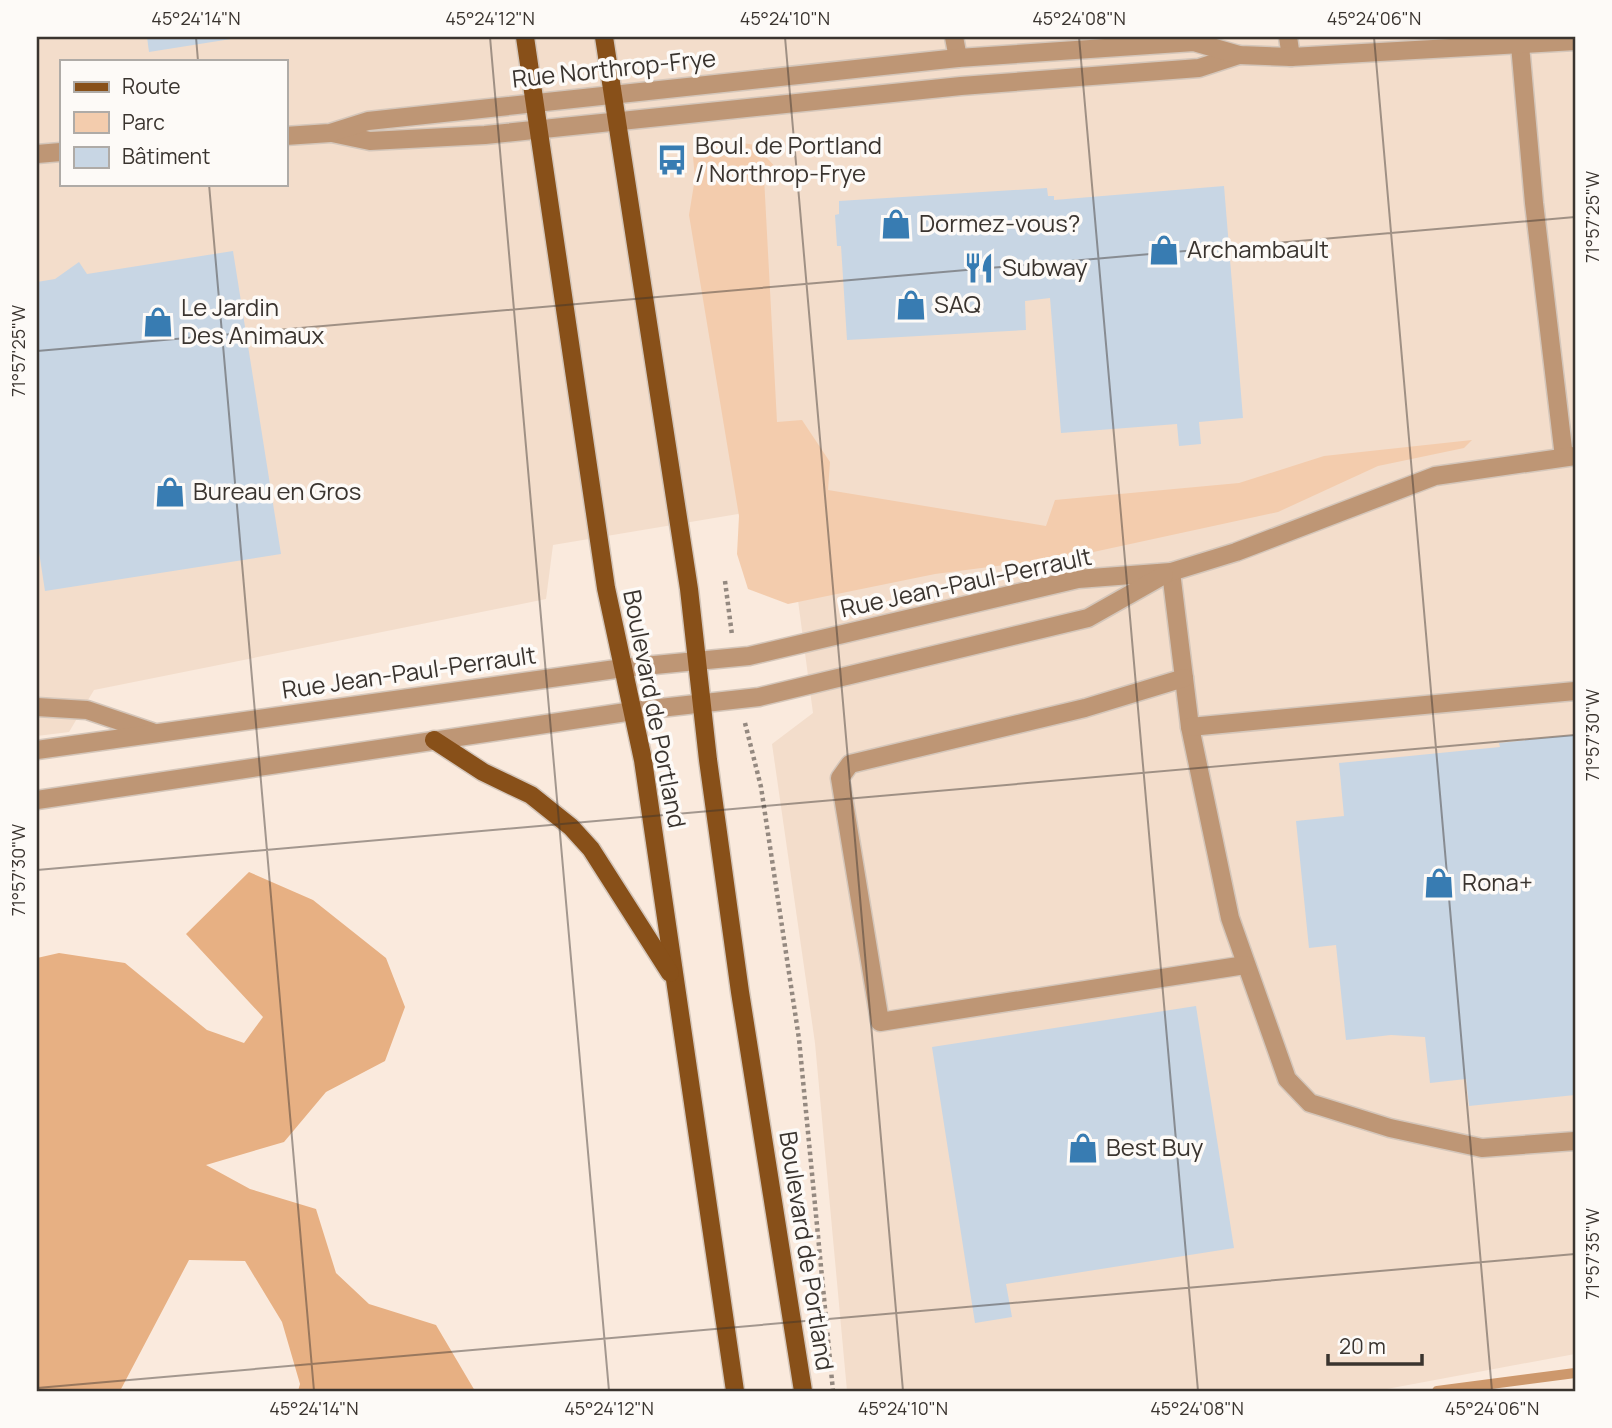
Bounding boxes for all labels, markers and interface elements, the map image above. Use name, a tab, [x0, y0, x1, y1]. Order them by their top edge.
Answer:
text: 45°24'14"N	[151, 6, 241, 30]
text: 45°24'12"N	[445, 6, 535, 30]
text: 45°24'10"N	[740, 6, 830, 30]
text: 45°24'08"N	[1032, 6, 1126, 30]
text: 45°24'06"N	[1327, 6, 1421, 30]
street label: Rue Northrop-Frye	[510, 40, 718, 95]
legend	[60, 60, 287, 186]
text: Route	[122, 72, 180, 100]
text: Parc	[122, 108, 165, 136]
place label: Boul. de Portland / Northrop-Frye	[695, 128, 882, 189]
text: Bâtiment	[122, 142, 210, 170]
bus stop icon: Boul. de Portland / Northrop-Frye	[655, 143, 689, 177]
text: 71°57'25"W	[1580, 171, 1604, 263]
place label: Dormez-vous?	[919, 206, 1080, 239]
shop icon: Dormez-vous?	[879, 207, 913, 241]
place label: Archambault	[1187, 232, 1329, 265]
shop icon: Archambault	[1147, 233, 1181, 267]
place label: Subway	[1002, 250, 1088, 283]
restaurant icon: Subway	[962, 251, 996, 285]
place label: SAQ	[934, 287, 981, 320]
shop icon: SAQ	[894, 288, 928, 322]
place label: Le Jardin Des Animaux	[181, 290, 325, 351]
text: 71°57'25"W	[6, 305, 30, 397]
shop icon: Le Jardin Des Animaux	[141, 305, 175, 339]
place label: Bureau en Gros	[193, 474, 361, 507]
shop icon: Bureau en Gros	[153, 475, 187, 509]
street label: Rue Jean-Paul-Perrault	[837, 539, 1094, 624]
street label: Boulevard de Portland	[616, 587, 695, 831]
street label: Rue Jean-Paul-Perrault	[280, 637, 538, 706]
text: 71°57'30"W	[1580, 689, 1604, 781]
text: 71°57'30"W	[6, 824, 30, 916]
place label: Rona+	[1462, 865, 1533, 898]
shop icon: Rona+	[1422, 866, 1456, 900]
street label: Boulevard de Portland	[772, 1129, 843, 1373]
place label: Best Buy	[1106, 1130, 1204, 1163]
shop icon: Best Buy	[1066, 1131, 1100, 1165]
text: 71°57'35"W	[1580, 1208, 1604, 1300]
scale bar	[1328, 1323, 1423, 1367]
text: 20 m	[1339, 1332, 1386, 1360]
text: 45°24'14"N	[269, 1396, 359, 1420]
text: 45°24'12"N	[564, 1396, 654, 1420]
text: 45°24'10"N	[858, 1396, 948, 1420]
text: 45°24'08"N	[1150, 1396, 1244, 1420]
text: 45°24'06"N	[1445, 1396, 1539, 1420]

